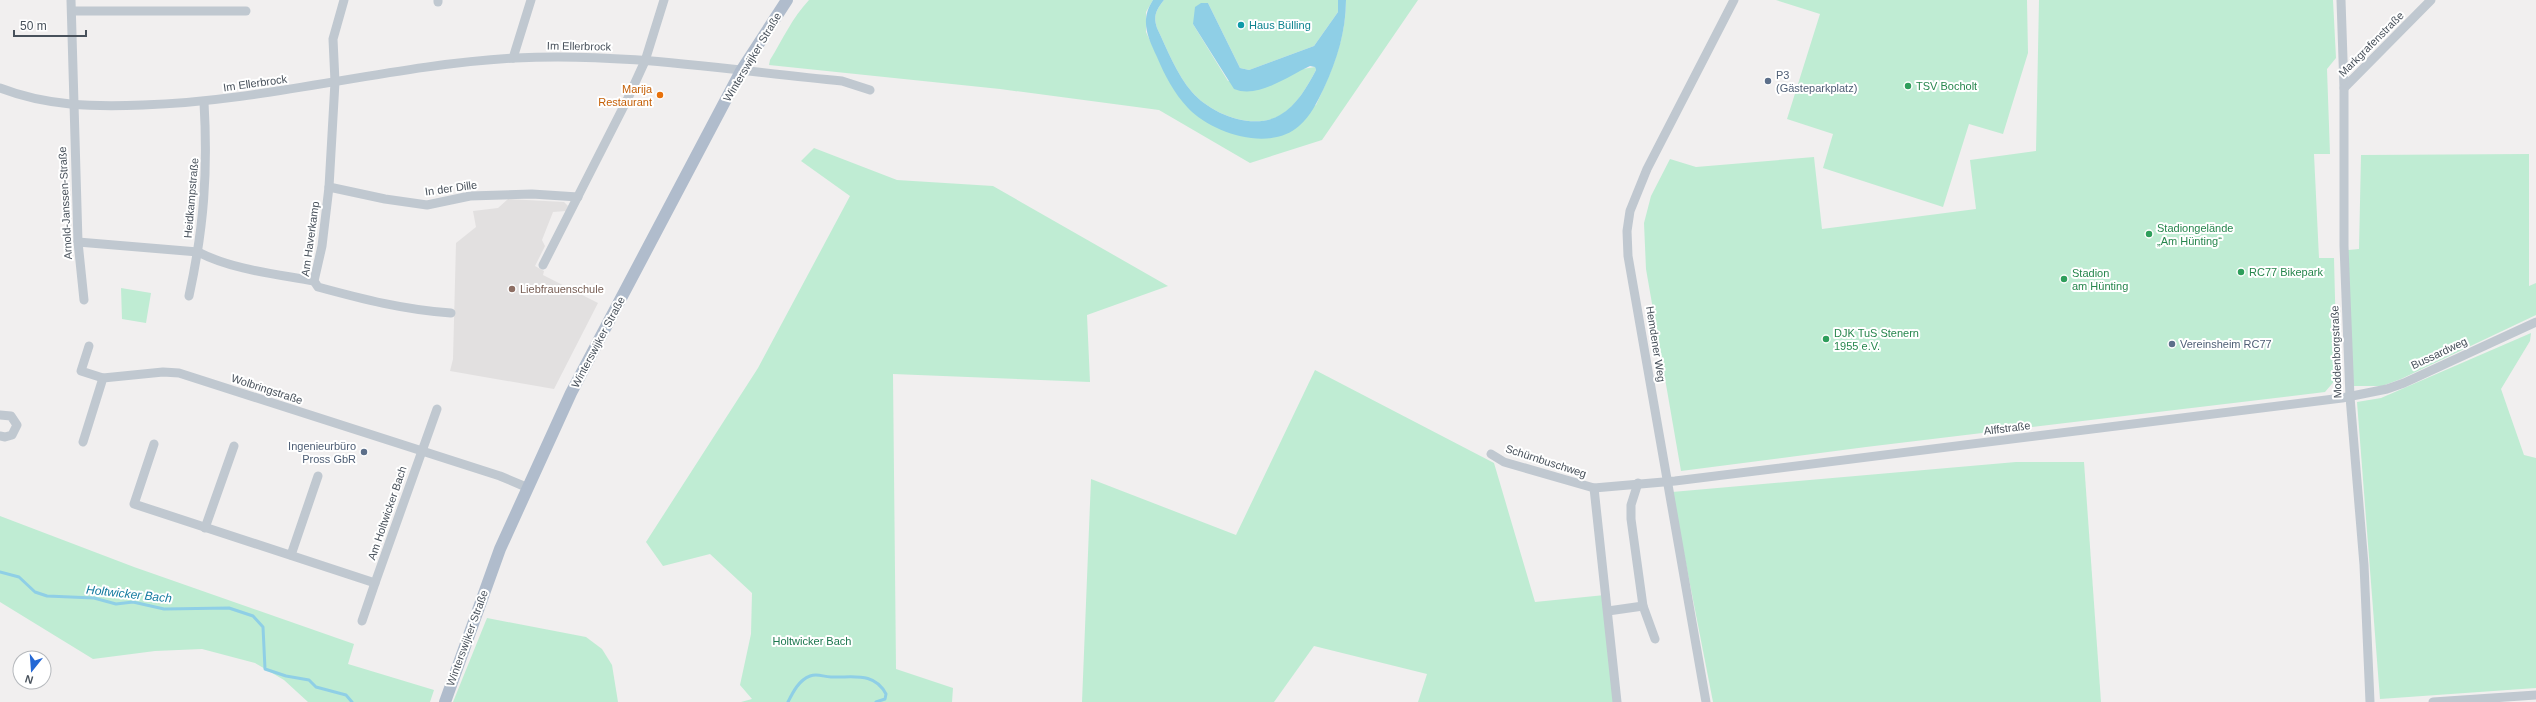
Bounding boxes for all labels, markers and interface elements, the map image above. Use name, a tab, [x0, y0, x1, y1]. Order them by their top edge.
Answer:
street label: Markgrafenstraße	[2336, 9, 2406, 79]
street label: Winterswijker Straße	[721, 10, 783, 104]
scale bar	[14, 12, 86, 38]
text: 50 m	[20, 19, 47, 33]
place label: Haus Bülling	[1249, 19, 1311, 31]
marker: Haus Bülling	[1236, 20, 1246, 30]
street label: Im Ellerbrock	[547, 39, 612, 53]
place label: P3 (Gästeparkplatz)	[1776, 69, 1857, 94]
street label: Im Ellerbrock	[222, 73, 288, 93]
marker: P3 (Gästeparkplatz)	[1763, 76, 1773, 86]
place label: TSV Bocholt	[1916, 80, 1977, 92]
marker: TSV Bocholt	[1903, 81, 1913, 91]
place label: Marija Restaurant	[598, 83, 653, 108]
marker: Marija Restaurant	[655, 90, 665, 100]
street label: Arnold-Janssen-Straße	[56, 146, 74, 260]
street label: Heidkampstraße	[182, 157, 200, 239]
street label: In der Dille	[424, 178, 478, 198]
street label: Am Haverkamp	[299, 201, 321, 277]
place label: Stadiongelände „Am Hünting“	[2157, 222, 2233, 247]
marker: Stadiongelände „Am Hünting“	[2144, 229, 2154, 239]
place label: RC77 Bikepark	[2249, 266, 2323, 278]
place label: Stadion am Hünting	[2072, 267, 2128, 292]
marker: RC77 Bikepark	[2236, 267, 2246, 277]
marker: Stadion am Hünting	[2059, 274, 2069, 284]
place label: Liebfrauenschule	[520, 283, 604, 295]
marker: Liebfrauenschule	[507, 284, 517, 294]
street label: Winterswijker Straße	[569, 294, 627, 390]
street label: Hemdener Weg	[1644, 305, 1668, 383]
street label: Moddenborgstraße	[2328, 305, 2344, 399]
place label: DJK TuS Stenern 1955 e.V.	[1834, 327, 1919, 352]
marker: DJK TuS Stenern 1955 e.V.	[1821, 334, 1831, 344]
street label: Bussardweg	[2409, 335, 2469, 371]
place label: Vereinsheim RC77	[2180, 338, 2272, 350]
marker: Vereinsheim RC77	[2167, 339, 2177, 349]
street label: Wolbringstraße	[230, 372, 304, 406]
street label: Alffstraße	[1983, 419, 2031, 437]
place label: Ingenieurbüro Pross GbR	[288, 440, 356, 465]
street label: Schürnbuschweg	[1504, 442, 1588, 480]
marker: Ingenieurbüro Pross GbR	[359, 447, 369, 457]
street label: Am Holtwicker Bach	[365, 465, 409, 561]
water label: Holtwicker Bach	[85, 583, 173, 605]
street label: Winterswijker Straße	[444, 588, 490, 688]
park label: Holtwicker Bach	[773, 635, 851, 647]
north arrow	[12, 650, 52, 690]
text: N	[23, 673, 35, 686]

